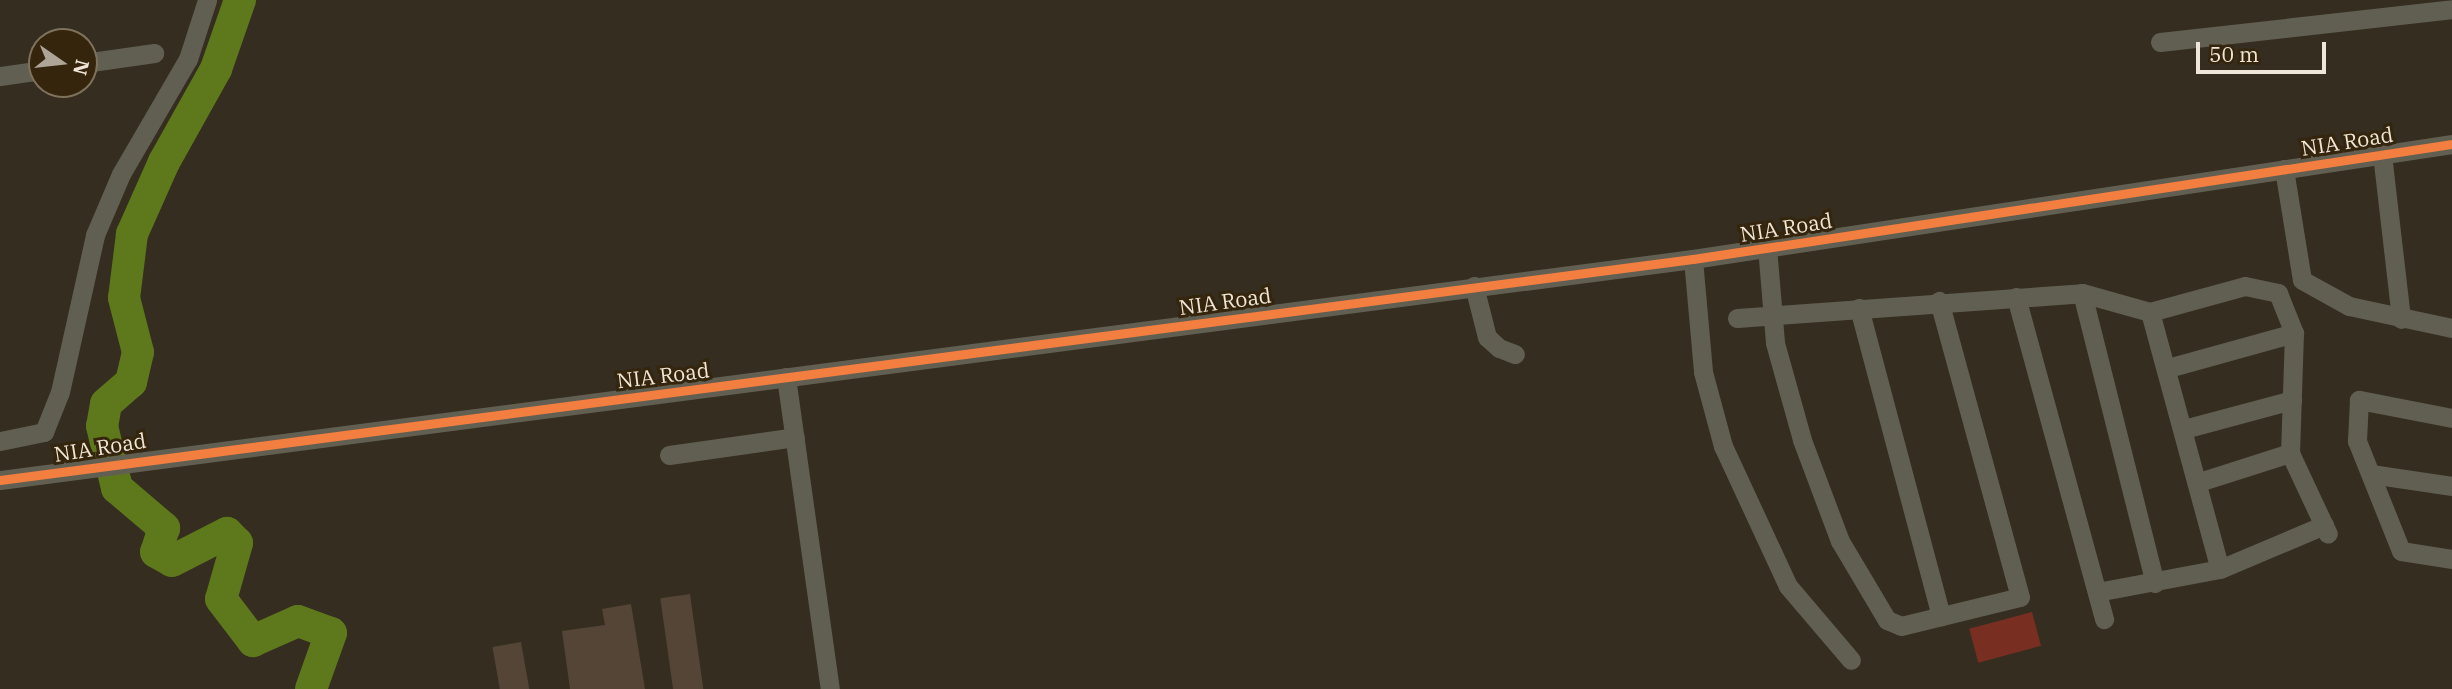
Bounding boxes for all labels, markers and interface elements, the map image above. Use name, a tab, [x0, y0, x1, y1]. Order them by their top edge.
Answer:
north arrow	[28, 28, 98, 98]
scale bar	[2200, 28, 2330, 72]
text: 50 m	[2209, 40, 2259, 68]
text: N	[68, 57, 95, 78]
street label: NIA Road	[2299, 121, 2395, 161]
street label: NIA Road	[1738, 207, 1834, 247]
street label: NIA Road	[1177, 282, 1273, 320]
street label: NIA Road	[615, 357, 711, 393]
street label: NIA Road	[52, 427, 148, 467]

